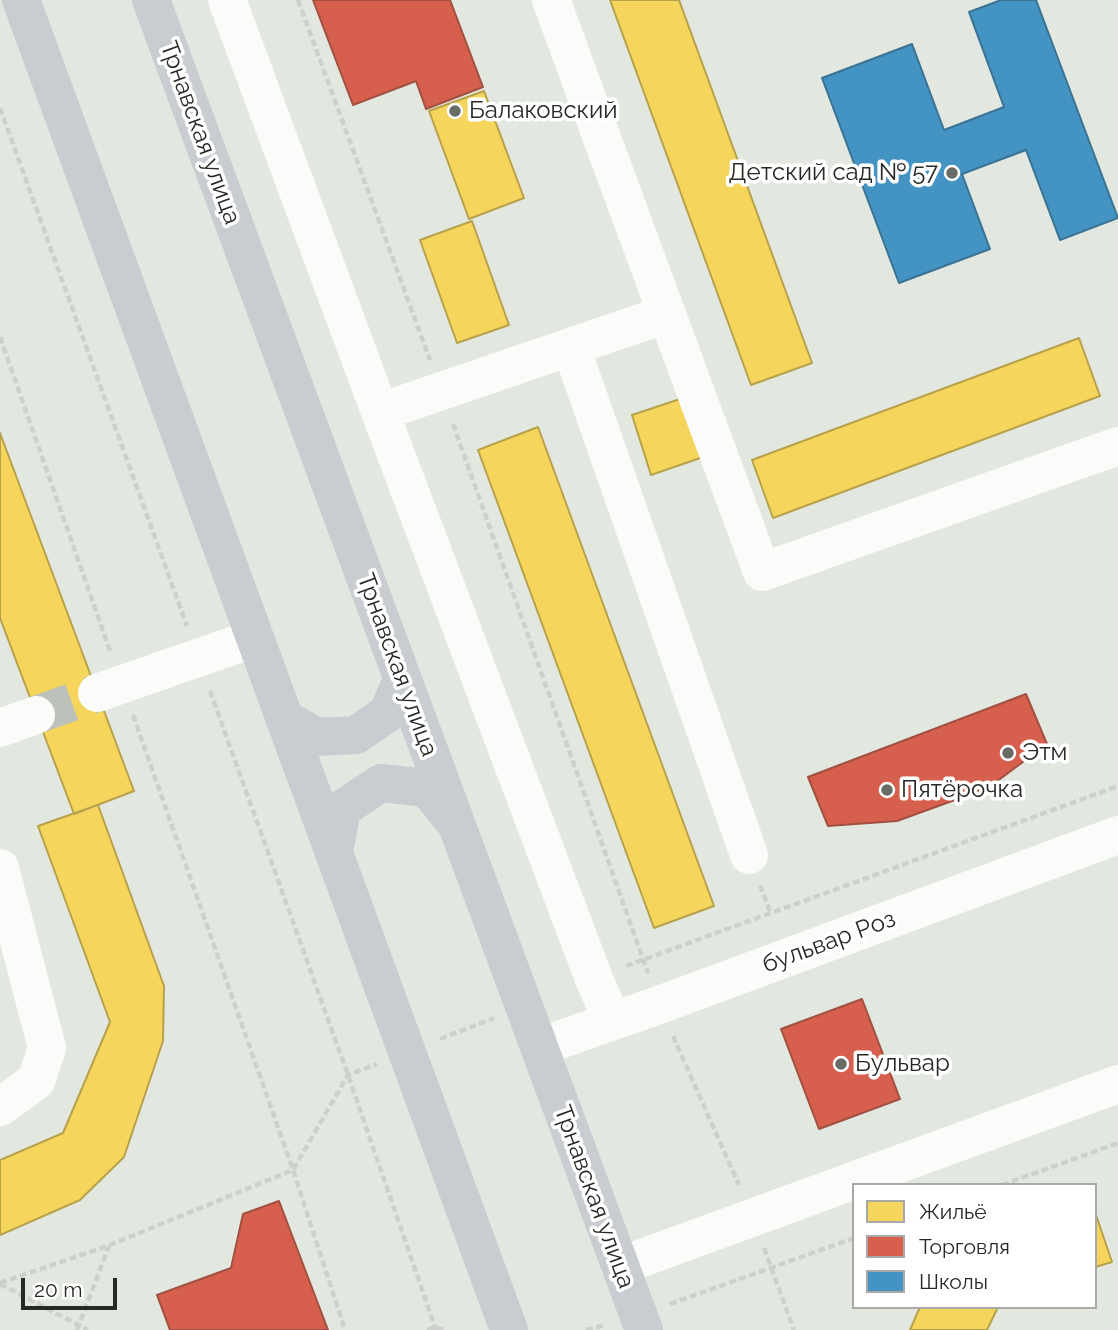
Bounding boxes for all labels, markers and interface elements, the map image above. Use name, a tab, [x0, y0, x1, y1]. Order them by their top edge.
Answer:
street label: Трнавская улица	[154, 38, 246, 228]
place label: Балаковский	[469, 97, 618, 125]
marker: Балаковский	[447, 103, 463, 119]
place label: Детский сад № 57	[729, 159, 938, 187]
marker: Детский сад № 57	[944, 165, 960, 181]
street label: Трнавская улица	[351, 570, 443, 760]
place label: Этм	[1022, 739, 1067, 767]
marker: Этм	[1000, 745, 1016, 761]
place label: Пятёрочка	[901, 776, 1023, 804]
marker: Пятёрочка	[879, 782, 895, 798]
street label: бульвар Роз	[758, 905, 900, 979]
place label: Бульвар	[855, 1050, 950, 1078]
marker: Бульвар	[833, 1056, 849, 1072]
street label: Трнавская улица	[548, 1102, 640, 1292]
legend	[852, 1183, 1097, 1309]
text: Жильё	[919, 1199, 987, 1224]
text: Торговля	[919, 1234, 1010, 1259]
scale bar	[24, 1264, 121, 1308]
text: Школы	[919, 1269, 988, 1294]
text: 20 m	[34, 1277, 82, 1302]

